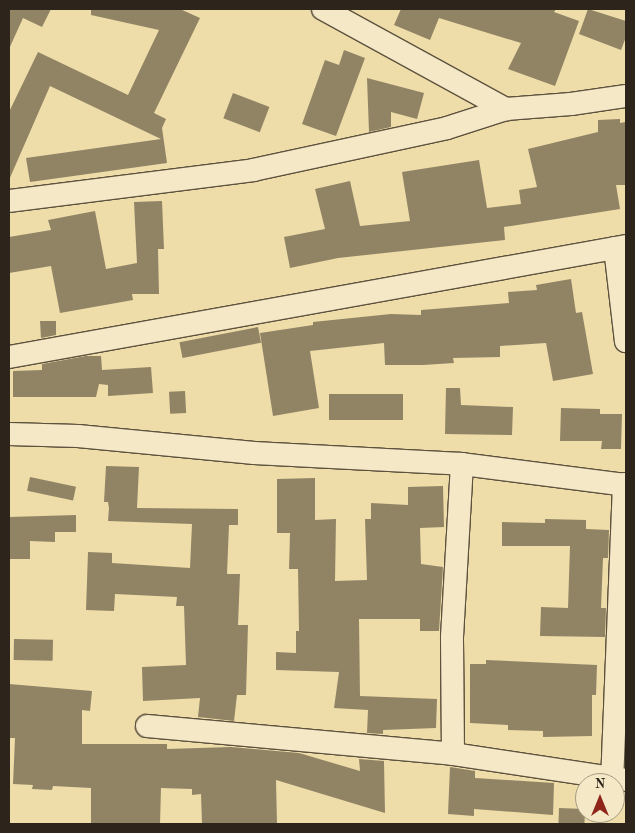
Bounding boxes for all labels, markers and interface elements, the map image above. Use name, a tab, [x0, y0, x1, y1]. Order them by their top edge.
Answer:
north arrow	[575, 773, 625, 823]
text: N	[595, 777, 605, 791]

